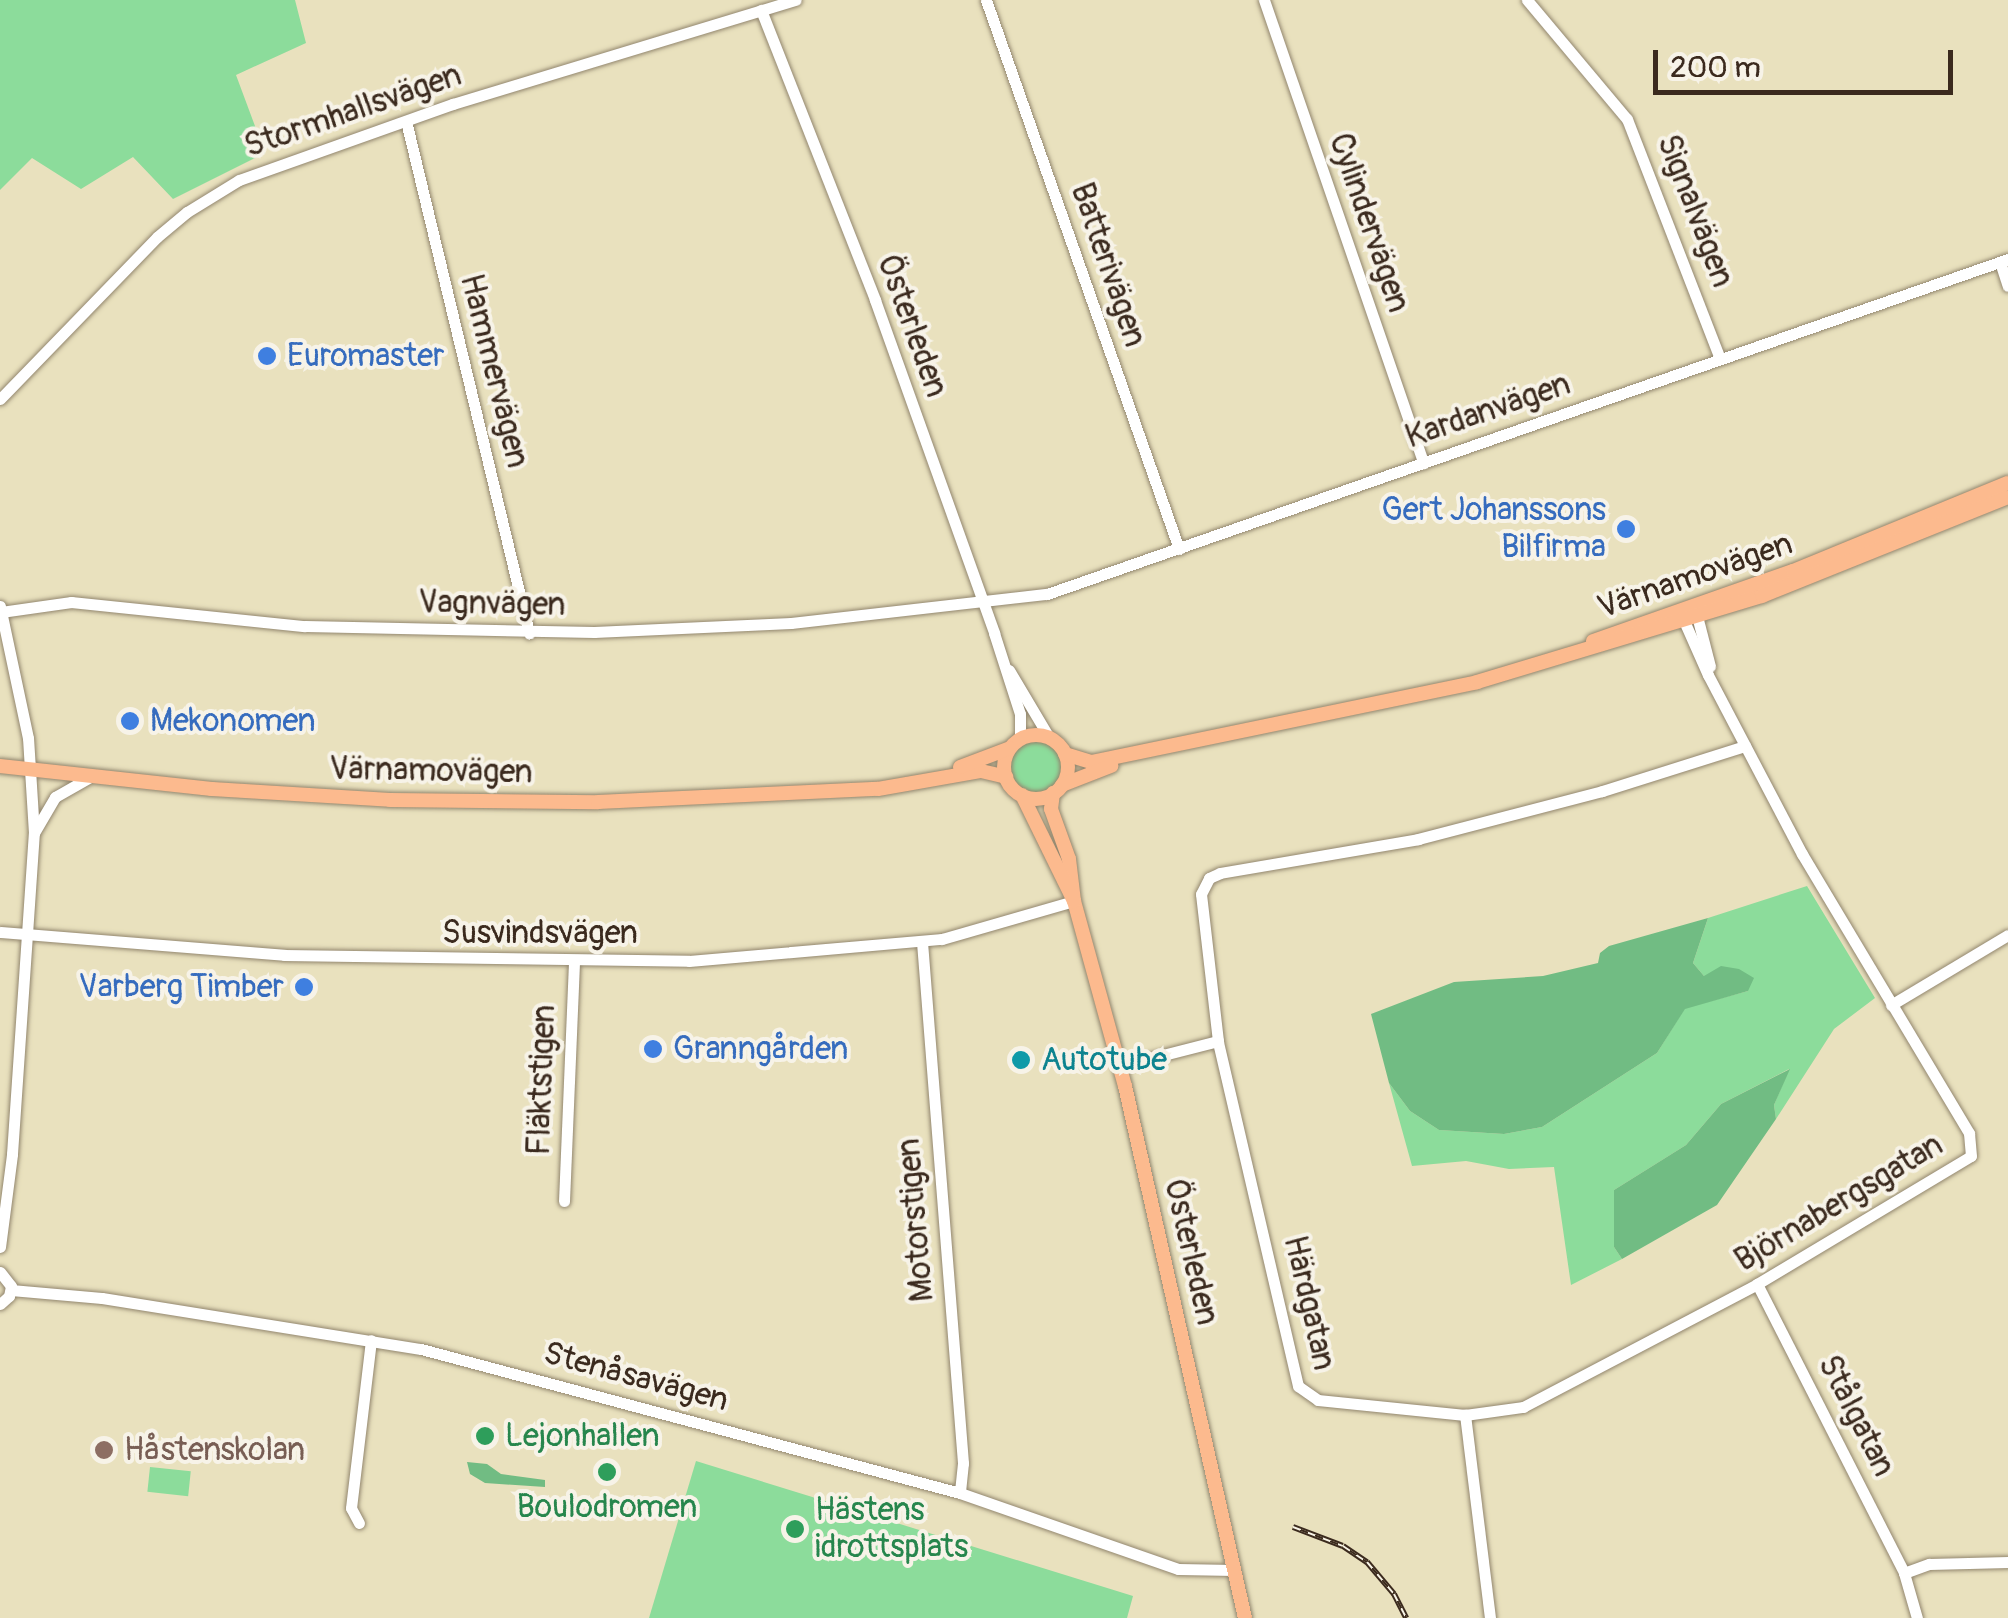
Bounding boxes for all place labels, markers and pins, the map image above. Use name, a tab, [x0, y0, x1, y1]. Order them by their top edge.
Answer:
place label: Euromaster	[287, 337, 444, 375]
marker: Euromaster	[256, 345, 278, 367]
place label: Gert Johanssons Bilfirma	[1382, 492, 1606, 567]
marker: Gert Johanssons Bilfirma	[1615, 518, 1637, 540]
place label: Mekonomen	[150, 702, 316, 740]
marker: Mekonomen	[119, 710, 141, 732]
place label: Varberg Timber	[79, 968, 284, 1006]
marker: Varberg Timber	[293, 976, 315, 998]
place label: Granngården	[673, 1030, 848, 1068]
marker: Granngården	[642, 1038, 664, 1060]
place label: Autotube	[1041, 1041, 1167, 1079]
marker: Autotube	[1010, 1049, 1032, 1071]
place label: Lejonhallen	[505, 1417, 660, 1455]
marker: Lejonhallen	[474, 1425, 496, 1447]
place label: Håstenskolan	[124, 1431, 305, 1469]
marker: Håstenskolan	[93, 1439, 115, 1461]
marker: Boulodromen	[596, 1461, 618, 1483]
place label: Boulodromen	[517, 1488, 697, 1526]
place label: Hästens idrottsplats	[815, 1492, 968, 1567]
marker: Hästens idrottsplats	[784, 1518, 806, 1540]

